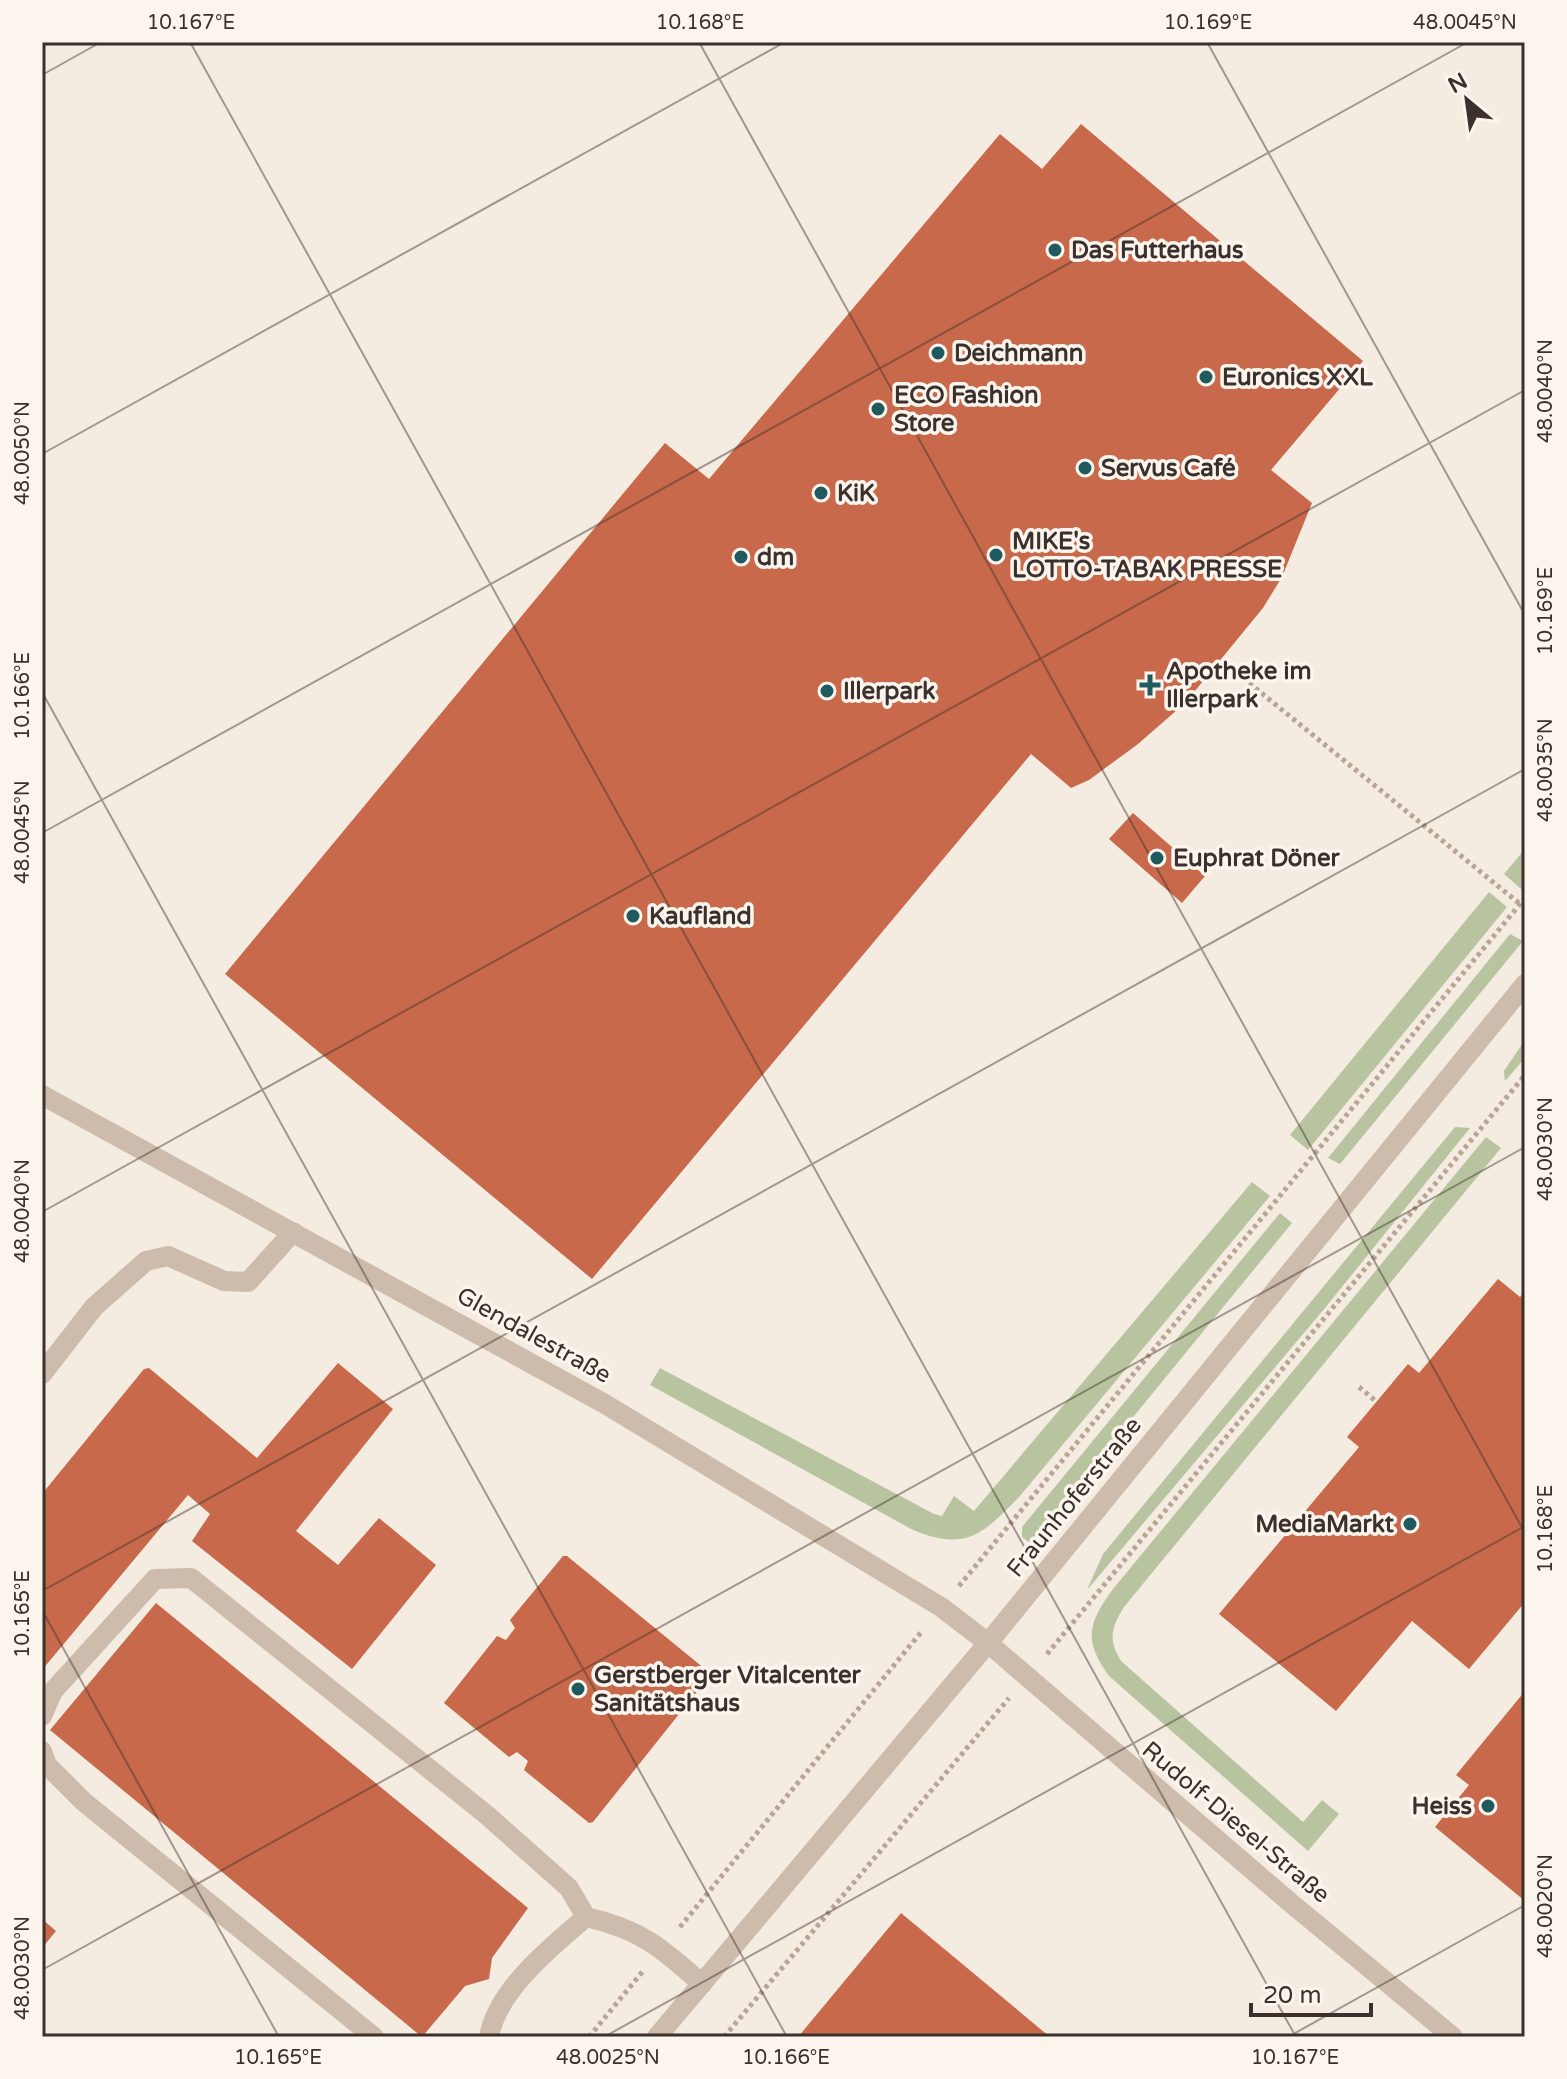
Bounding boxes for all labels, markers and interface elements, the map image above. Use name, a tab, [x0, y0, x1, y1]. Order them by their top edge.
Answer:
text: 10.167°E	[147, 11, 235, 35]
text: 10.168°E	[656, 11, 744, 35]
text: 10.169°E	[1164, 11, 1252, 35]
text: 48.0045°N	[1413, 11, 1517, 35]
north arrow	[1427, 60, 1507, 140]
text: N	[1444, 68, 1472, 99]
place label: Das Futterhaus	[1071, 236, 1244, 265]
marker: Das Futterhaus	[1046, 241, 1064, 259]
place label: Deichmann	[954, 339, 1083, 368]
text: 48.0040°N	[1534, 339, 1558, 443]
marker: Deichmann	[929, 344, 947, 362]
place label: Euronics XXL	[1222, 363, 1373, 392]
marker: Euronics XXL	[1197, 368, 1215, 386]
place label: ECO Fashion Store	[894, 381, 1039, 438]
marker: ECO Fashion Store	[869, 400, 887, 418]
text: 48.0050°N	[11, 401, 35, 505]
place label: Servus Café	[1101, 454, 1236, 483]
marker: Servus Café	[1076, 459, 1094, 477]
place label: KiK	[837, 479, 875, 508]
marker: KiK	[812, 484, 830, 502]
place label: MIKE's LOTTO-TABAK PRESSE	[1012, 527, 1282, 584]
place label: dm	[757, 543, 794, 572]
marker: MIKE's LOTTO-TABAK PRESSE	[987, 546, 1005, 564]
marker: dm	[732, 548, 750, 566]
text: 10.169°E	[1534, 567, 1558, 655]
text: 10.166°E	[11, 652, 35, 740]
place label: Apotheke im Illerpark	[1166, 657, 1311, 714]
marker: Apotheke im Illerpark	[1141, 676, 1159, 694]
place label: Illerpark	[843, 677, 935, 706]
marker: Illerpark	[818, 682, 836, 700]
text: 48.0035°N	[1534, 718, 1558, 822]
text: 48.0045°N	[11, 780, 35, 884]
place label: Euphrat Döner	[1173, 844, 1341, 873]
marker: Euphrat Döner	[1148, 849, 1166, 867]
place label: Kaufland	[649, 902, 752, 931]
marker: Kaufland	[624, 907, 642, 925]
text: 48.0030°N	[1534, 1097, 1558, 1201]
text: 48.0040°N	[11, 1159, 35, 1263]
street label: Glendalestraße	[452, 1281, 616, 1390]
street label: Fraunhoferstraße	[1001, 1411, 1148, 1583]
text: 10.168°E	[1534, 1485, 1558, 1573]
place label: MediaMarkt	[1255, 1510, 1395, 1539]
marker: MediaMarkt	[1401, 1515, 1419, 1533]
text: 10.165°E	[11, 1570, 35, 1658]
place label: Gerstberger Vitalcenter Sanitätshaus	[594, 1661, 861, 1718]
marker: Gerstberger Vitalcenter Sanitätshaus	[569, 1680, 587, 1698]
street label: Rudolf-Diesel-Straße	[1136, 1735, 1335, 1909]
place label: Heiss	[1412, 1792, 1472, 1821]
marker: Heiss	[1479, 1797, 1497, 1815]
text: 48.0020°N	[1534, 1854, 1558, 1958]
text: 48.0030°N	[11, 1916, 35, 2020]
scale bar	[1251, 1967, 1371, 2017]
text: 20 m	[1263, 1981, 1321, 2010]
text: 10.165°E	[234, 2046, 322, 2070]
text: 48.0025°N	[556, 2046, 660, 2070]
text: 10.166°E	[742, 2046, 830, 2070]
text: 10.167°E	[1251, 2046, 1339, 2070]

